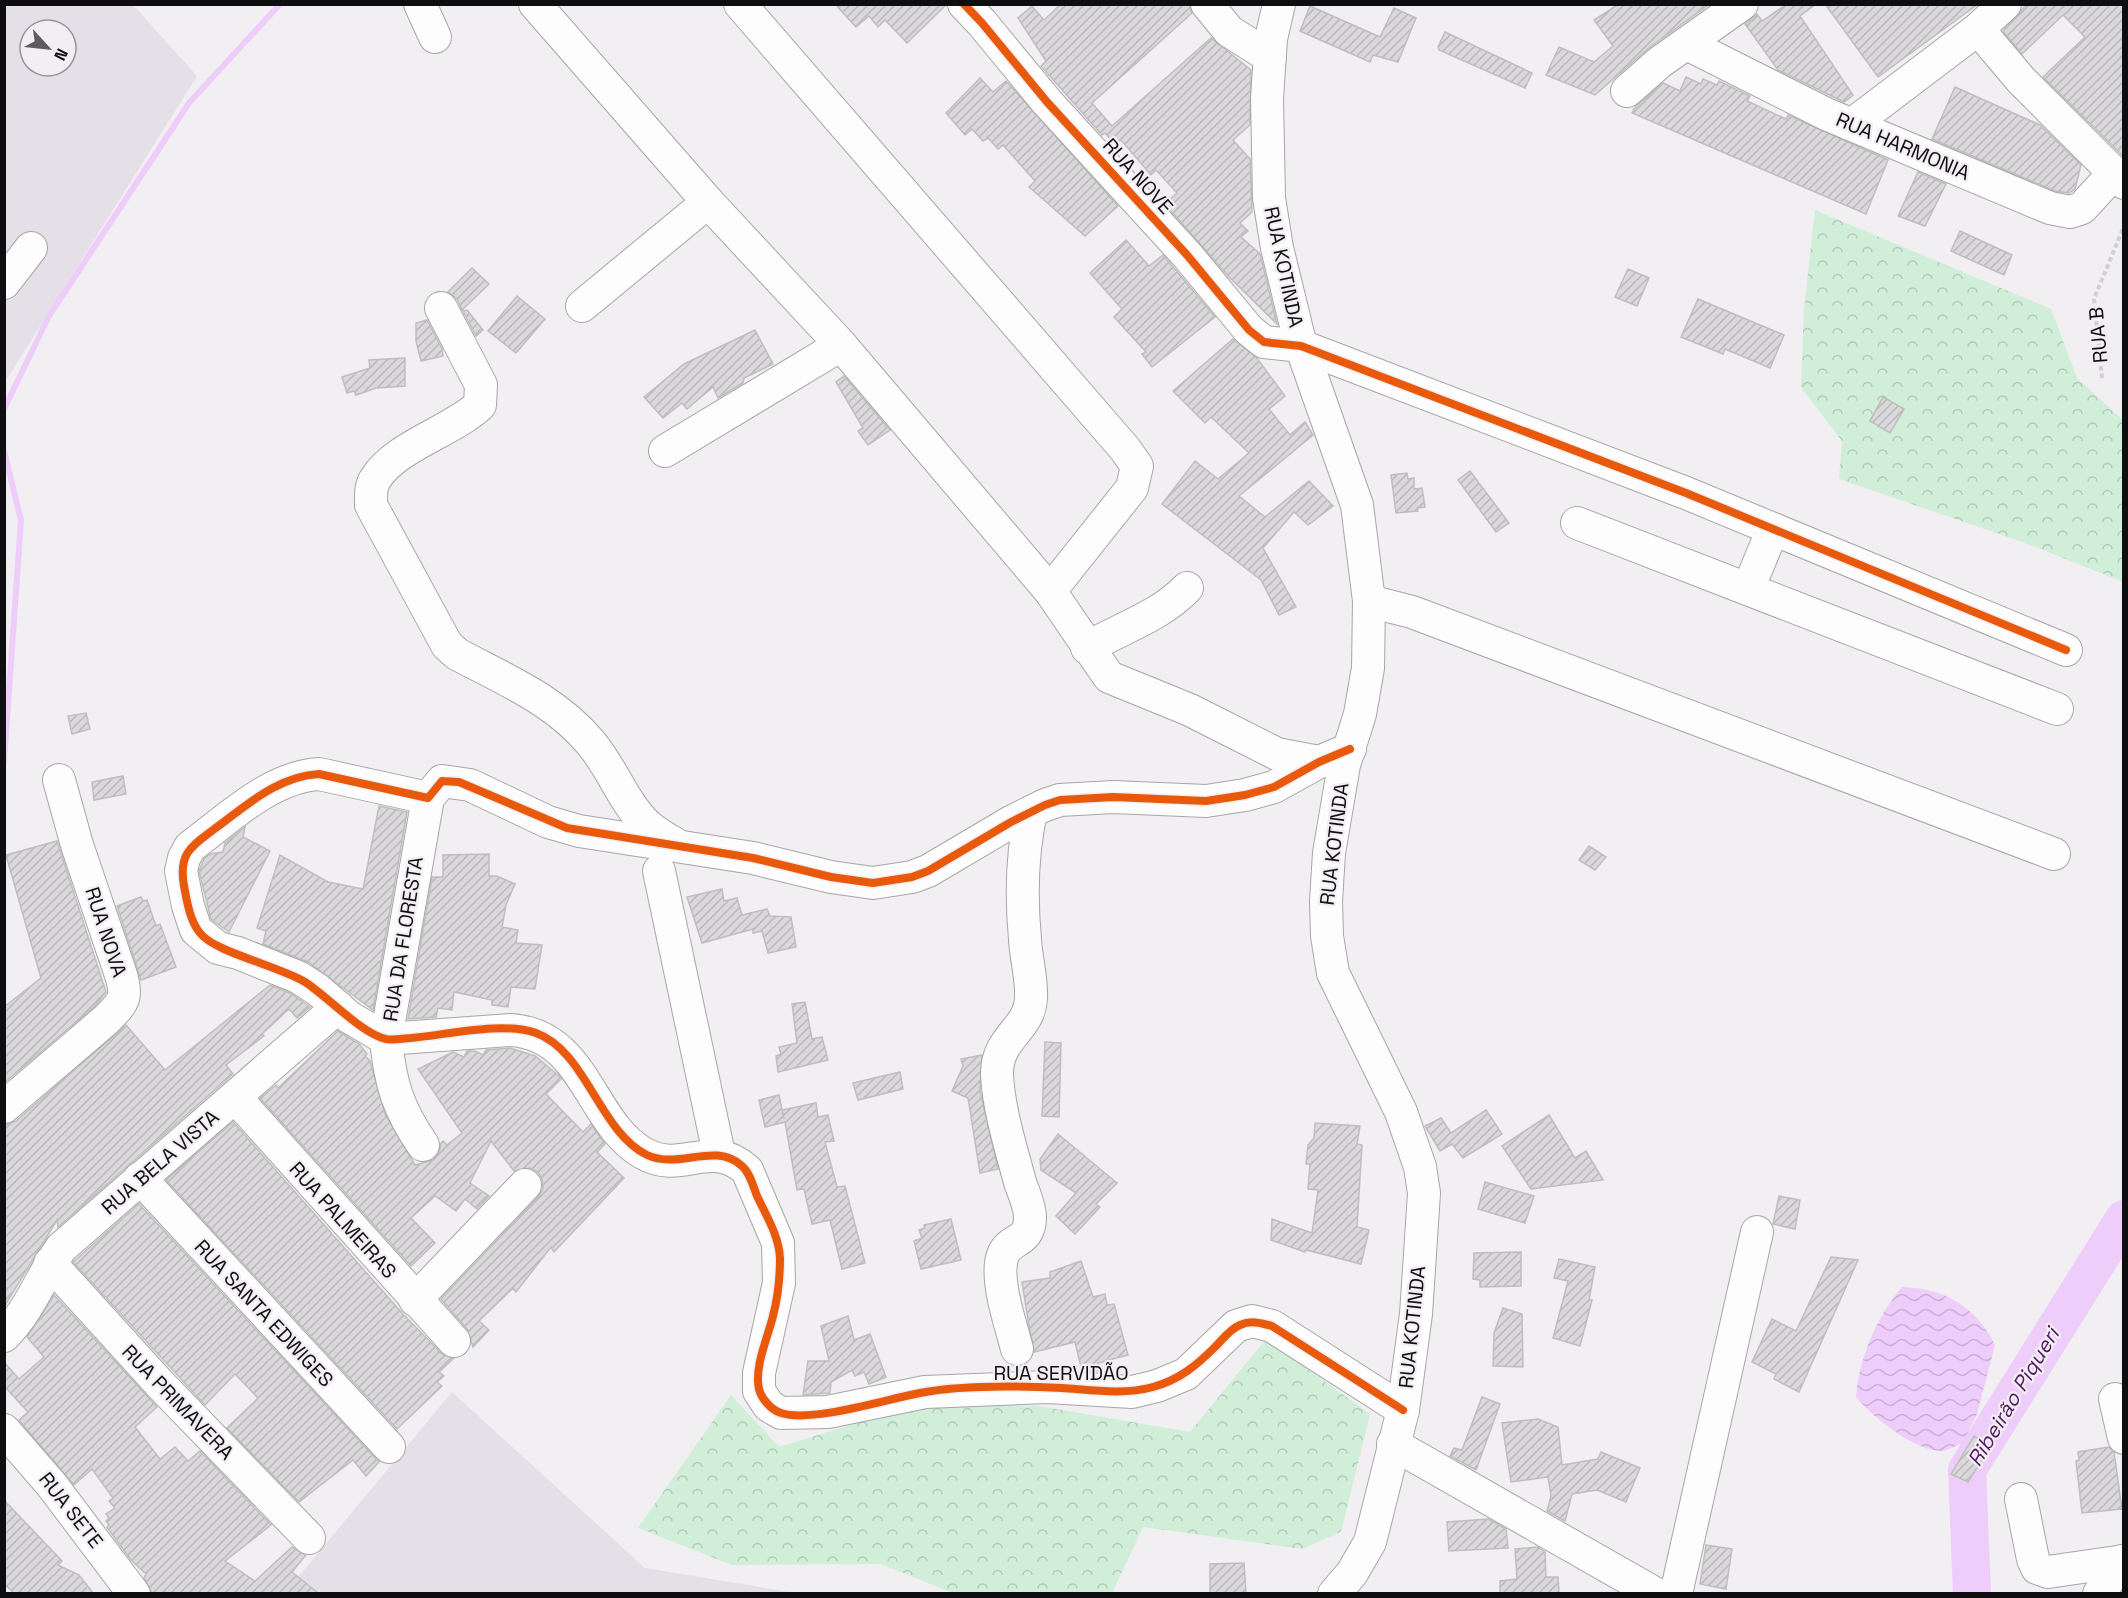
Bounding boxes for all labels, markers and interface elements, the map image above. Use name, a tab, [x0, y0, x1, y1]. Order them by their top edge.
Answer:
north arrow	[18, 18, 78, 78]
text: N	[49, 45, 73, 64]
street label: RUA HARMONIA	[1832, 106, 1974, 186]
street label: RUA NOVE	[1097, 133, 1179, 219]
street label: RUA KOTINDA	[1258, 204, 1310, 330]
street label: RUA B	[2083, 306, 2113, 364]
street label: RUA KOTINDA	[1314, 781, 1354, 907]
street label: RUA DA FLORESTA	[377, 854, 429, 1023]
street label: RUA NOVA	[79, 884, 133, 981]
street label: RUA BELA VISTA	[96, 1104, 224, 1220]
street label: RUA PALMEIRAS	[284, 1156, 402, 1284]
street label: RUA SANTA EDWIGES	[189, 1234, 339, 1392]
street label: RUA KOTINDA	[1393, 1264, 1431, 1390]
water label: Ribeirão Piqueri	[1961, 1320, 2066, 1471]
street label: RUA PRIMAVERA	[116, 1339, 240, 1465]
street label: RUA SERVIDÃO	[993, 1360, 1129, 1386]
street label: RUA SETE	[33, 1467, 109, 1553]

